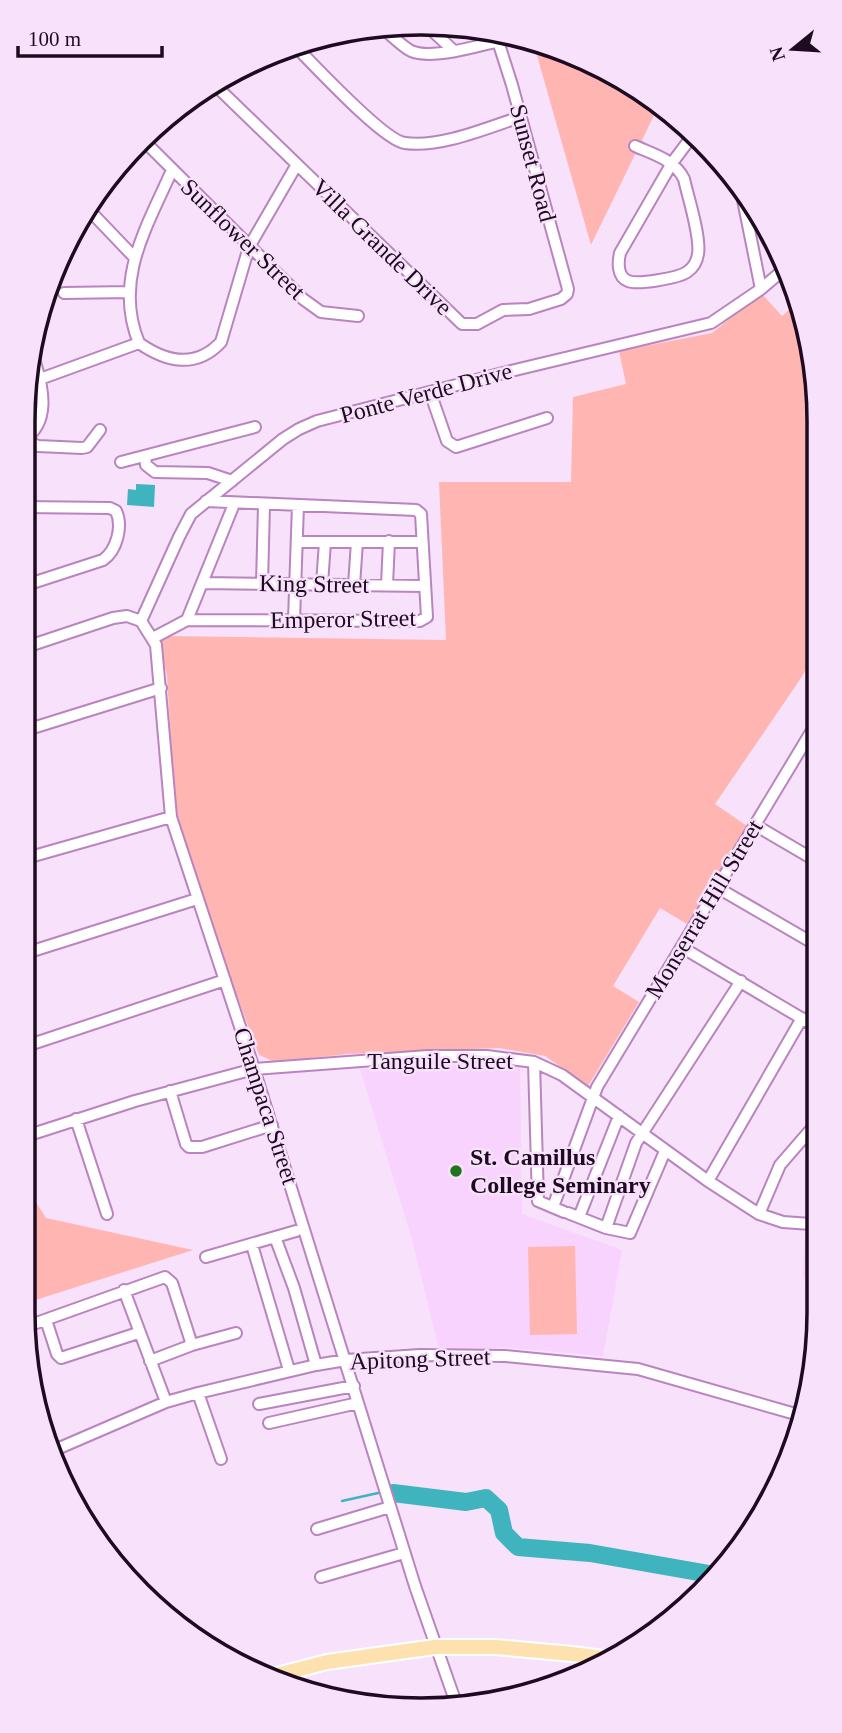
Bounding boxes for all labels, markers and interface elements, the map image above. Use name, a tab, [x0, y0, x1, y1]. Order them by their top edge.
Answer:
scale bar	[18, 14, 161, 58]
north arrow	[758, 14, 828, 84]
text: 100 m	[28, 27, 81, 51]
text: N	[765, 44, 789, 64]
street label: Sunset Road	[505, 101, 561, 225]
street label: Sunflower Street	[176, 173, 311, 305]
street label: Villa Grande Drive	[307, 174, 457, 320]
street label: Ponte Verde Drive	[337, 358, 515, 428]
street label: King Street	[259, 570, 370, 598]
street label: Emperor Street	[270, 605, 417, 633]
street label: Monserrat Hill Street	[640, 815, 768, 1003]
street label: Champaca Street	[228, 1024, 304, 1188]
street label: Tanguile Street	[367, 1048, 513, 1074]
place label: St. Camillus College Seminary	[470, 1144, 651, 1198]
marker: St. Camillus College Seminary	[448, 1163, 464, 1179]
street label: Apitong Street	[349, 1344, 491, 1374]

